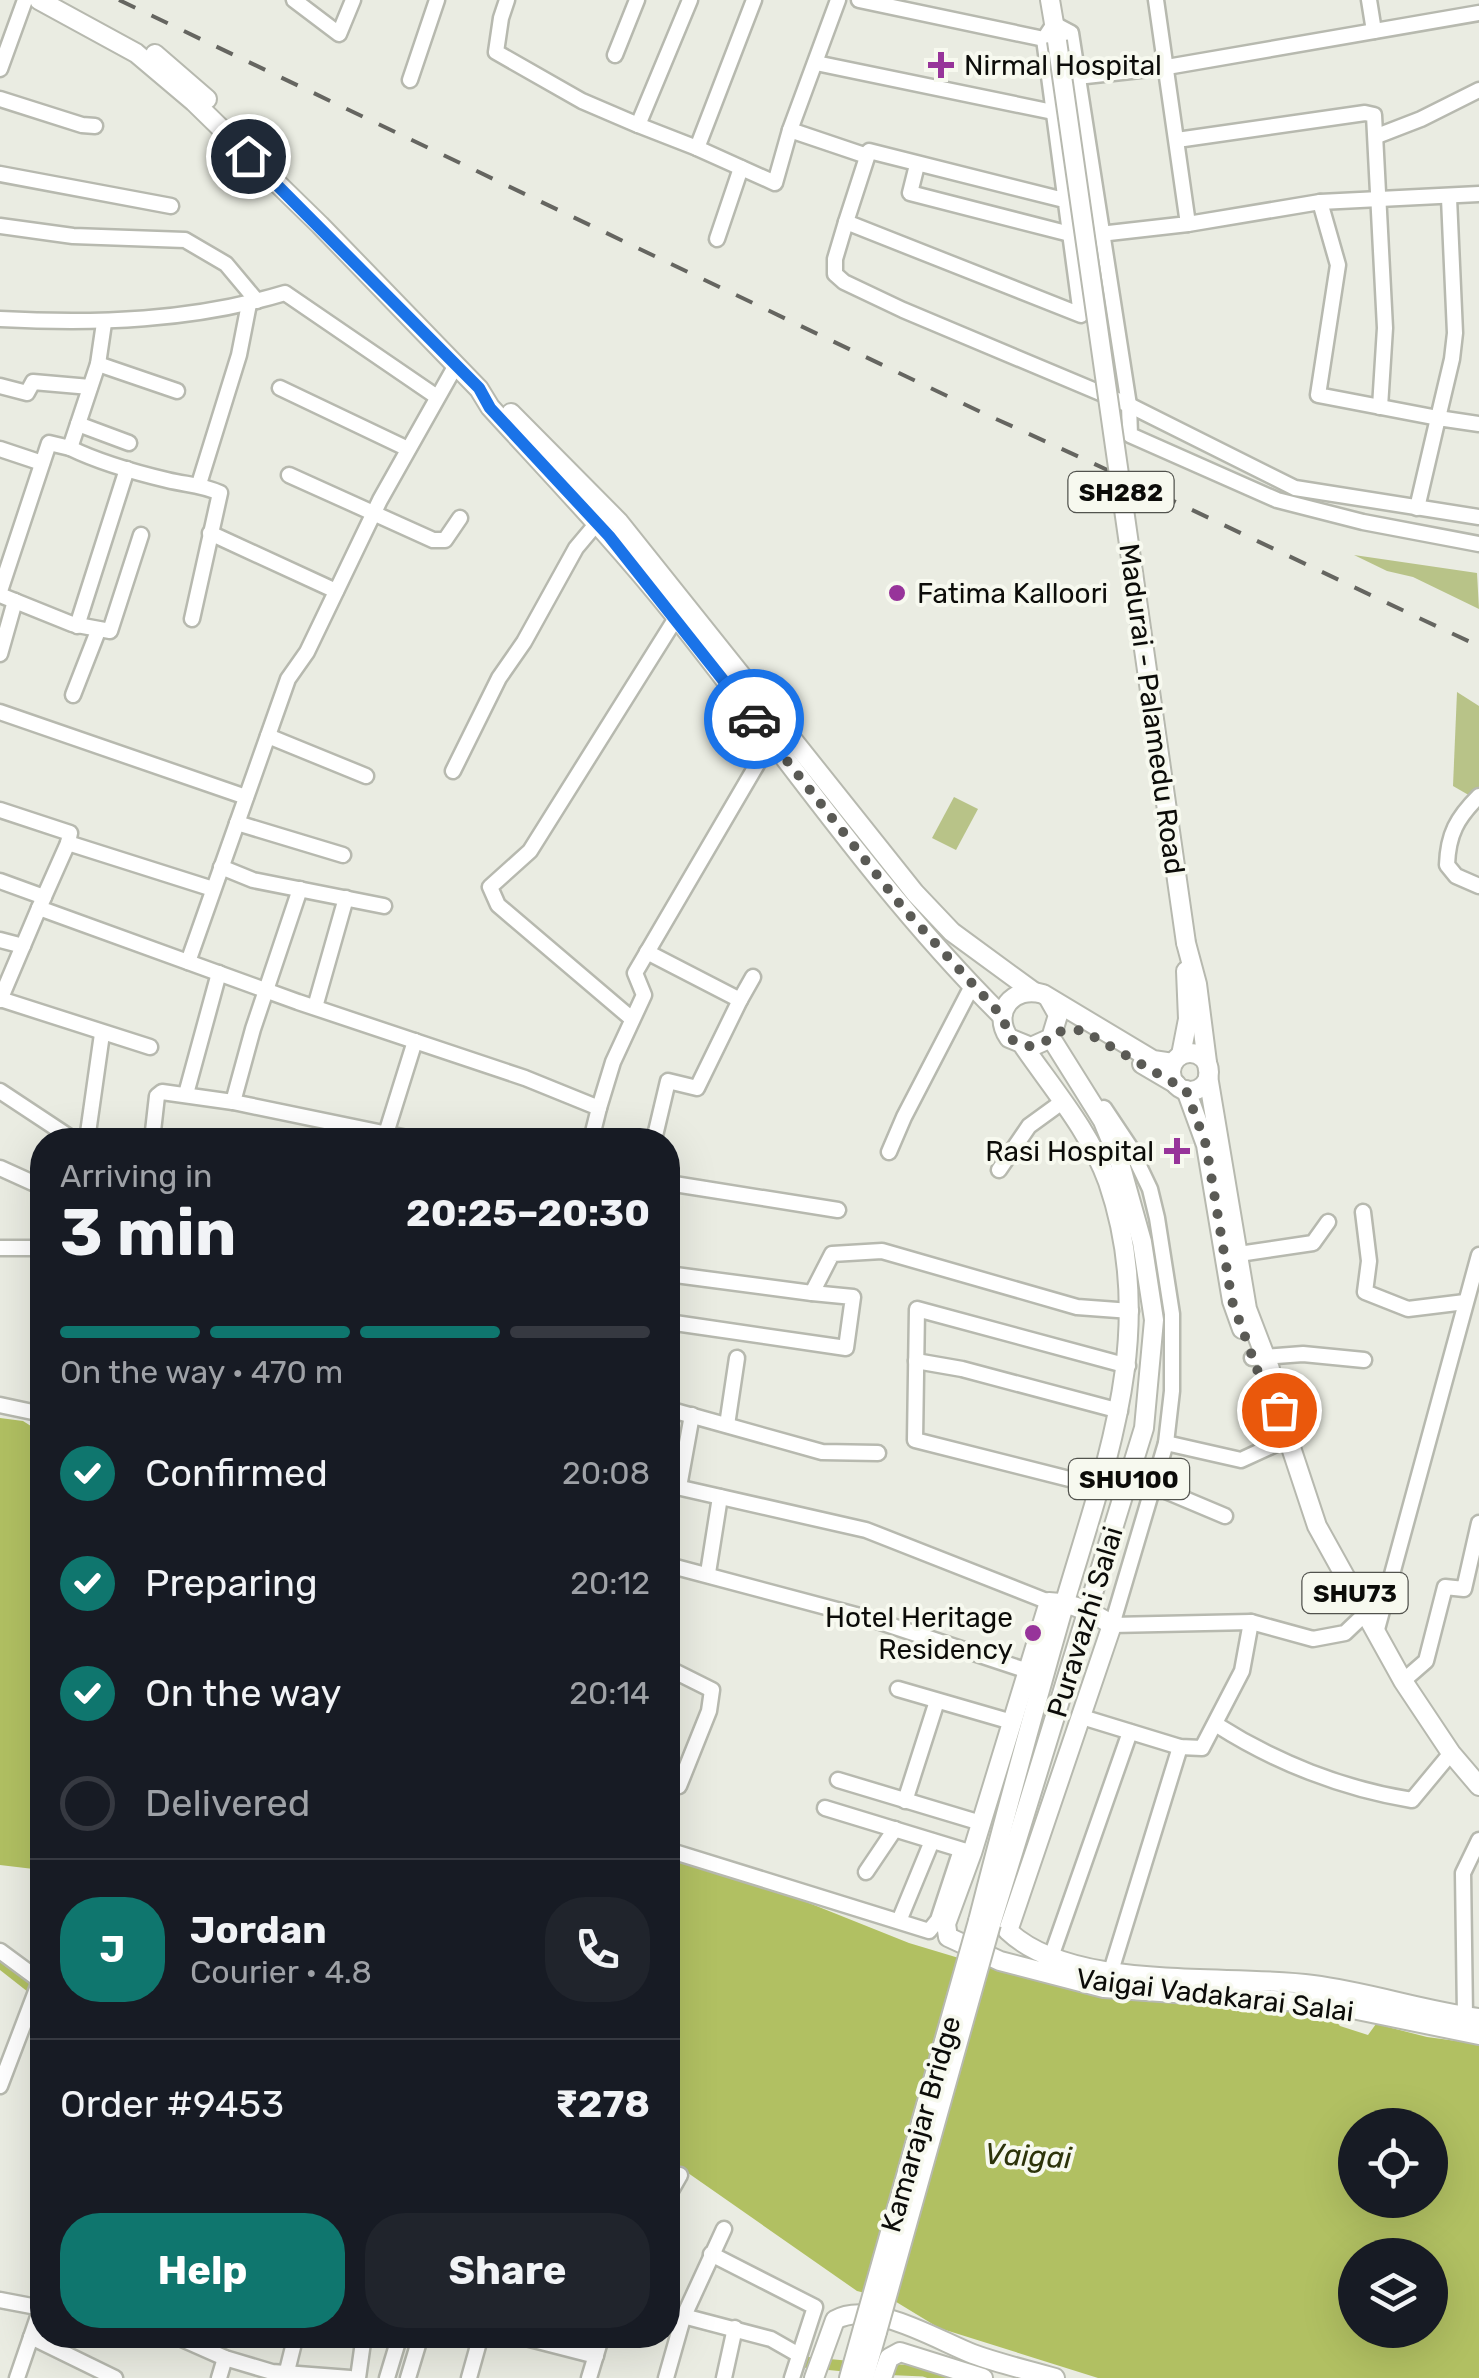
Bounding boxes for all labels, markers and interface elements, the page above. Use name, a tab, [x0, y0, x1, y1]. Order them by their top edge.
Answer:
place label: Nirmal Hospital	[964, 49, 1162, 82]
marker: Nirmal Hospital	[928, 52, 954, 78]
pin	[206, 114, 291, 199]
icon: home	[221, 129, 276, 184]
road number: SH282	[1068, 472, 1174, 512]
street label: Madurai - Palamedu Road	[1112, 541, 1192, 877]
place label: Fatima Kalloori	[917, 577, 1108, 610]
marker: Fatima Kalloori	[886, 582, 908, 604]
courier	[704, 669, 804, 769]
icon: car	[727, 692, 782, 747]
place label: Rasi Hospital	[985, 1135, 1154, 1168]
marker: Rasi Hospital	[1164, 1138, 1190, 1164]
text: Arriving in	[60, 1157, 212, 1195]
text: 20:25–20:30	[406, 1190, 650, 1236]
text: 3 min	[60, 1194, 237, 1271]
text: On the way · 470 m	[60, 1353, 343, 1391]
pin	[1237, 1368, 1322, 1453]
icon: bag	[1252, 1383, 1307, 1438]
icon: check	[60, 1446, 115, 1501]
text: Confirmed	[145, 1450, 328, 1496]
text: 20:08	[562, 1454, 650, 1492]
road number: SHU100	[1069, 1459, 1189, 1499]
street label: Puravazhi Salai	[1040, 1523, 1130, 1721]
icon: check	[60, 1556, 115, 1611]
text: Preparing	[145, 1560, 318, 1606]
text: 20:12	[570, 1564, 650, 1602]
road number: SHU73	[1302, 1573, 1408, 1613]
place label: Hotel Heritage Residency	[825, 1601, 1013, 1666]
marker: Hotel Heritage Residency	[1022, 1622, 1044, 1644]
icon: check	[60, 1666, 115, 1721]
text: On the way	[145, 1670, 341, 1716]
text: 20:14	[569, 1674, 650, 1712]
text: Delivered	[145, 1780, 310, 1826]
button: phone	[545, 1897, 650, 2002]
text: Jordan	[190, 1907, 327, 1953]
text: J	[100, 1926, 125, 1972]
text: Courier · 4.8	[190, 1953, 372, 1991]
street label: Vaigai Vadakarai Salai	[1074, 1962, 1356, 2028]
street label: Kamarajar Bridge	[874, 2012, 968, 2236]
text: Order #9453	[60, 2081, 284, 2127]
text: ₹278	[555, 2081, 650, 2127]
map controls	[1338, 2108, 1448, 2348]
button: locate	[1338, 2108, 1448, 2218]
water label: Vaigai	[983, 2136, 1073, 2176]
button: Help	[60, 2213, 345, 2328]
button: Share	[365, 2213, 650, 2328]
button: layers	[1338, 2238, 1448, 2348]

